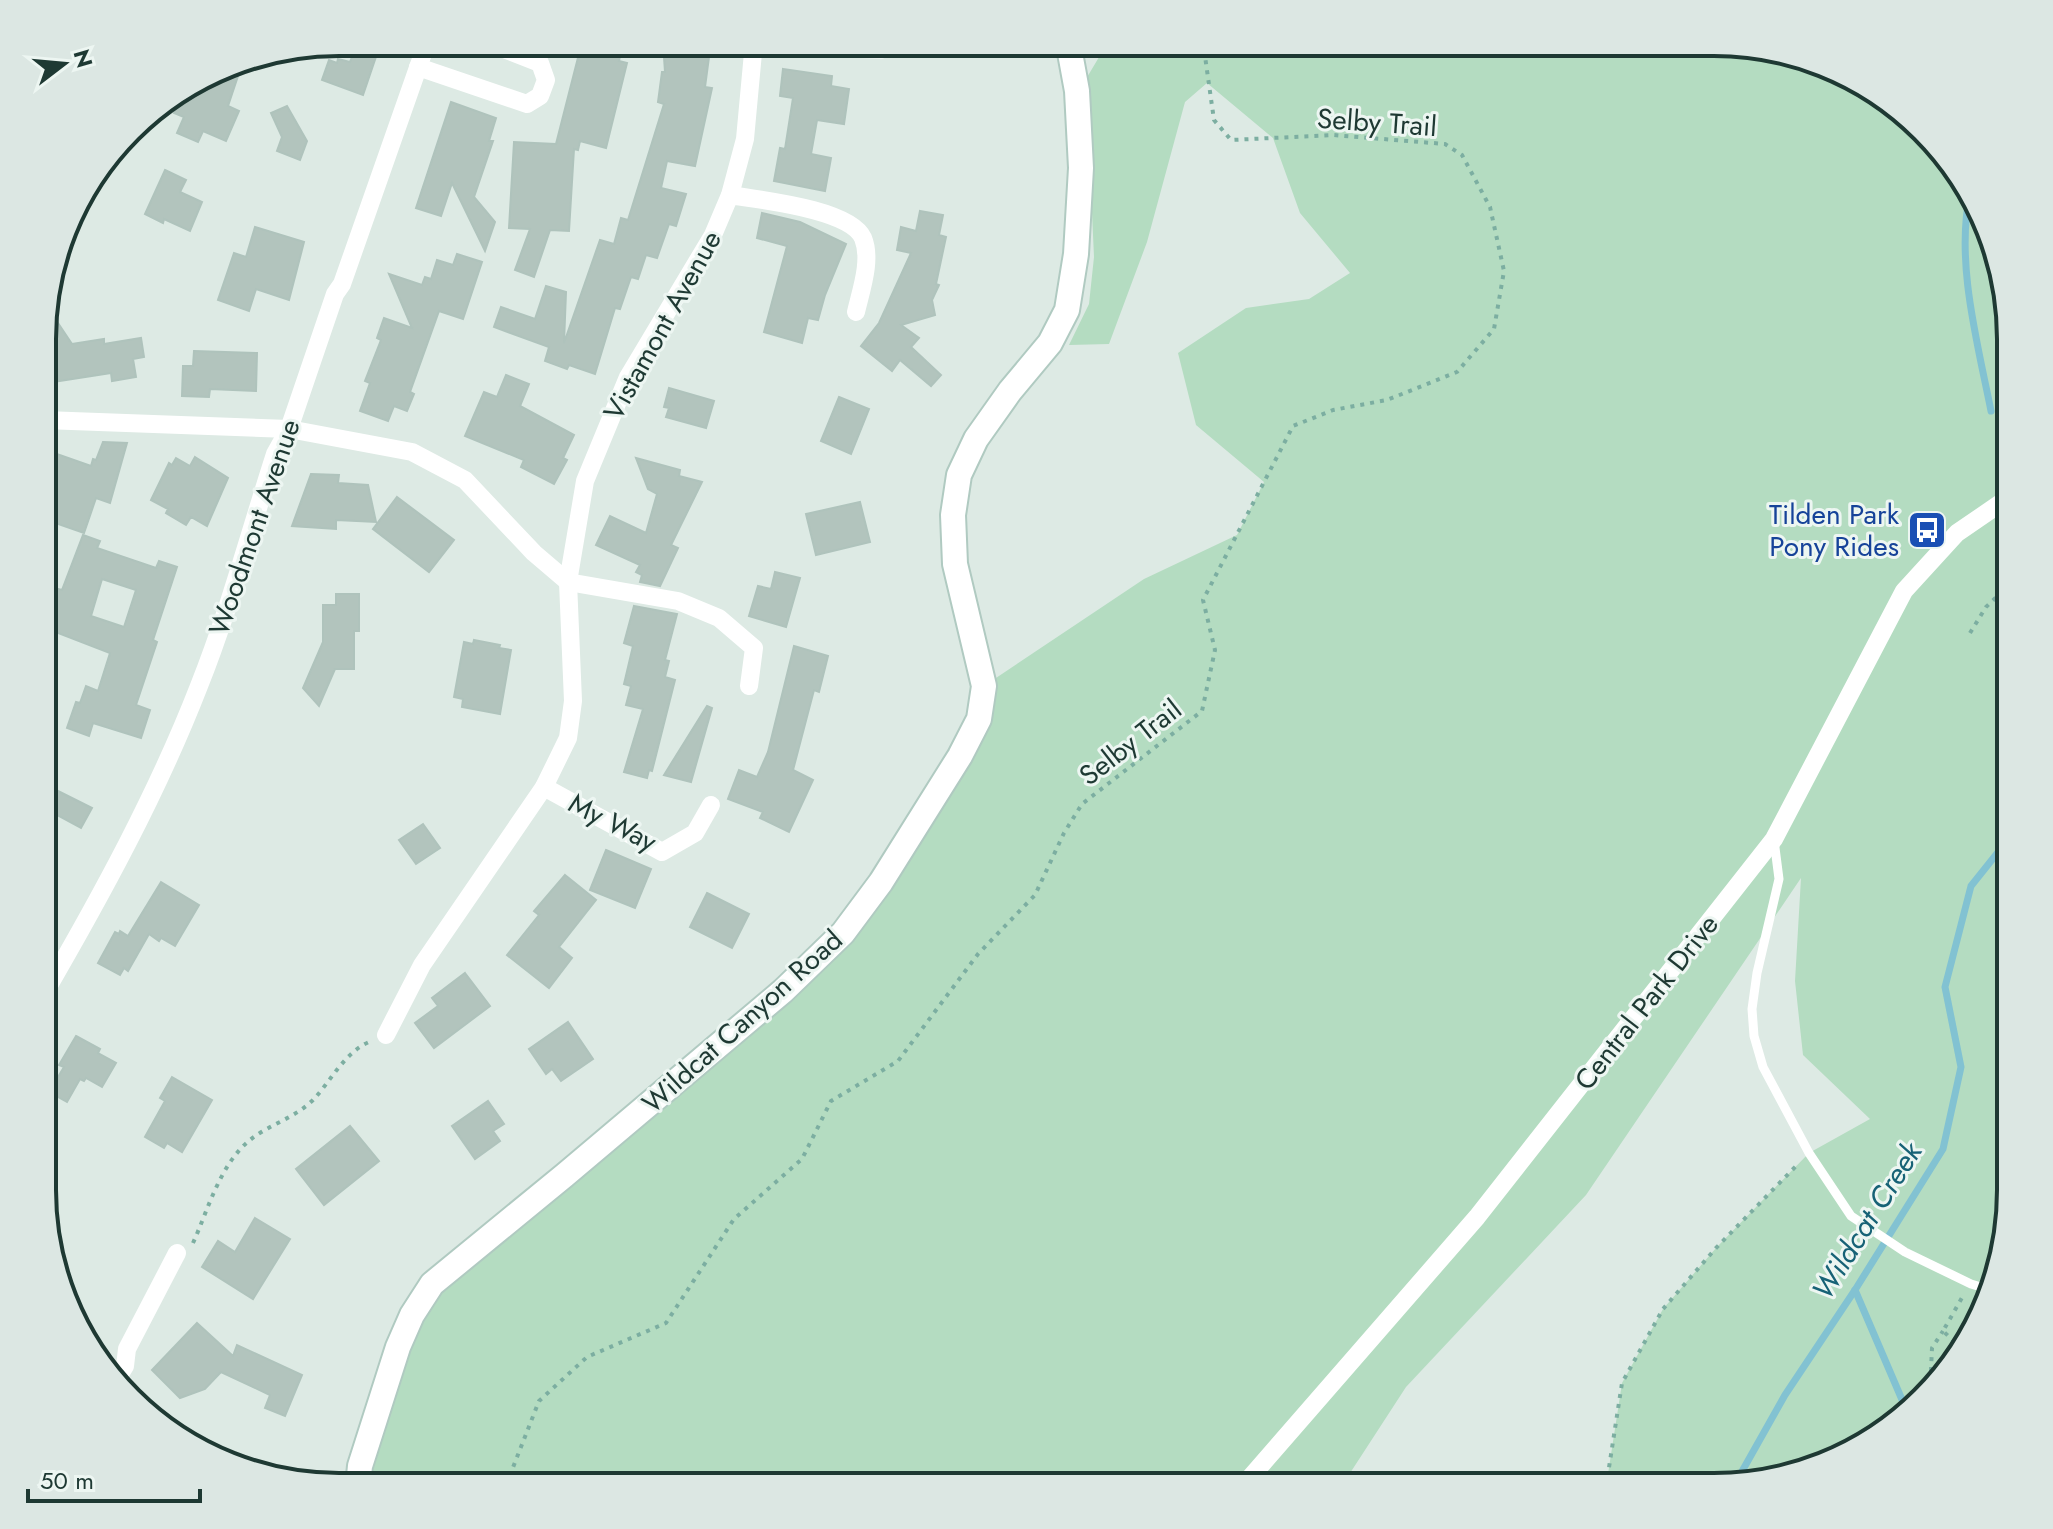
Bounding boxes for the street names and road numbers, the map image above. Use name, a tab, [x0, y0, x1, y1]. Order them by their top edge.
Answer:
street label: Selby Trail	[1316, 98, 1438, 147]
street label: Vistamont Avenue	[593, 223, 732, 428]
street label: Woodmont Avenue	[198, 414, 311, 641]
street label: Selby Trail	[1070, 689, 1190, 796]
street label: My Way	[562, 783, 665, 862]
street label: Central Park Drive	[1565, 906, 1728, 1099]
street label: Wildcat Canyon Road	[633, 920, 852, 1123]

